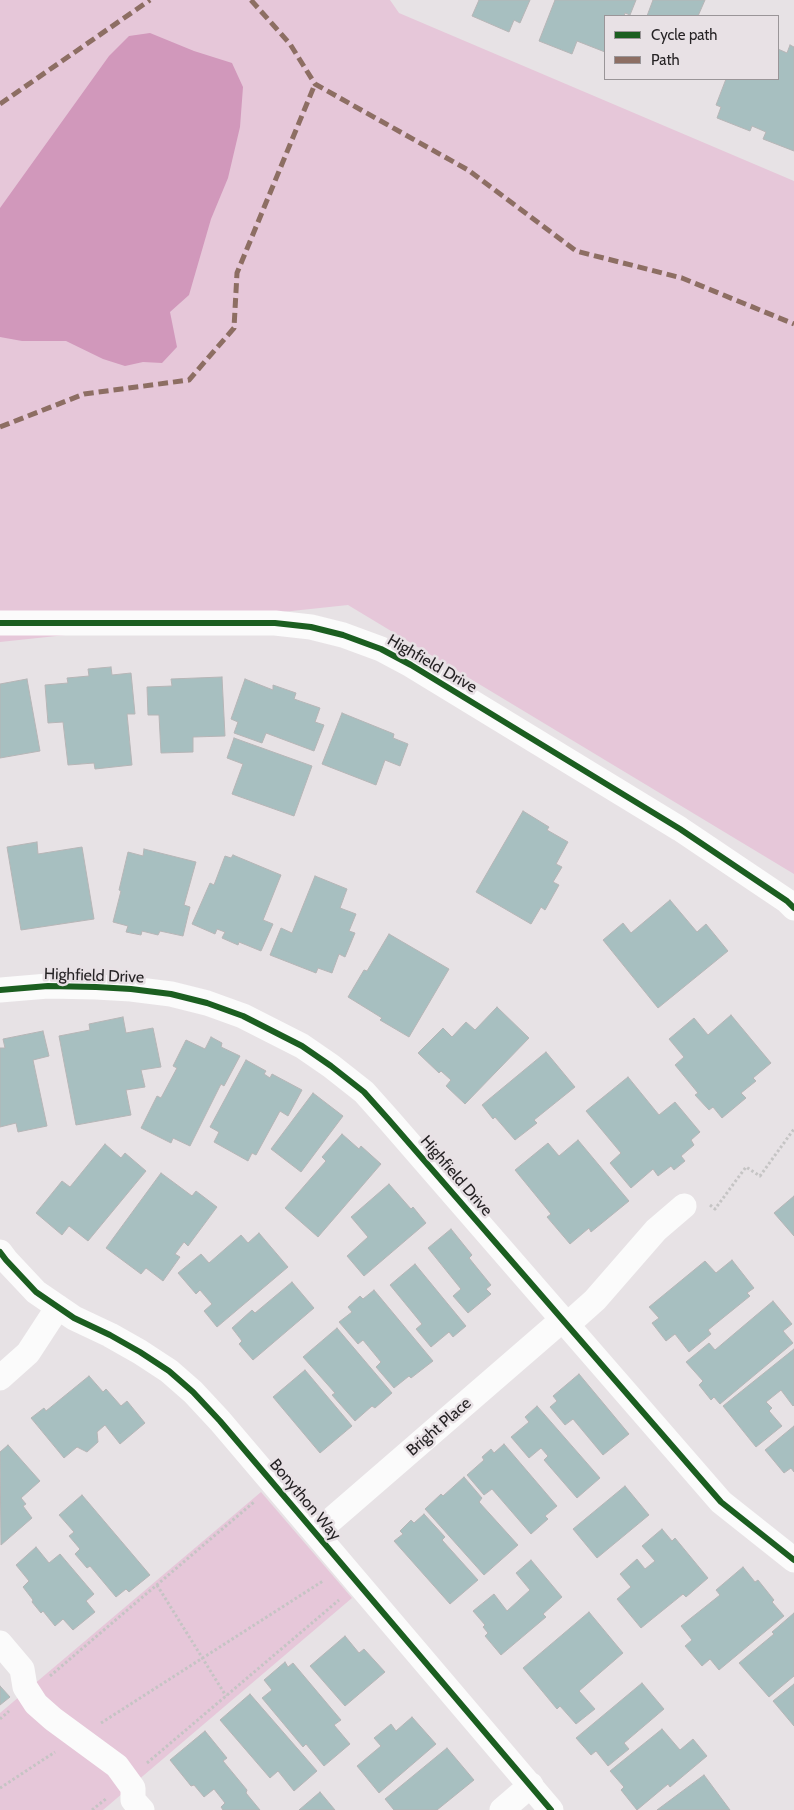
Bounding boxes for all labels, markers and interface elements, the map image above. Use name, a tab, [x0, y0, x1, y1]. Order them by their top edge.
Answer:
legend	[604, 15, 779, 80]
text: Cycle path	[651, 26, 717, 44]
text: Path	[651, 51, 680, 69]
street label: Highfield Drive	[384, 631, 480, 697]
street label: Highfield Drive	[44, 965, 144, 987]
street label: Highfield Drive	[416, 1132, 496, 1220]
street label: Bright Place	[403, 1394, 475, 1460]
street label: Bonython Way	[265, 1455, 345, 1545]

